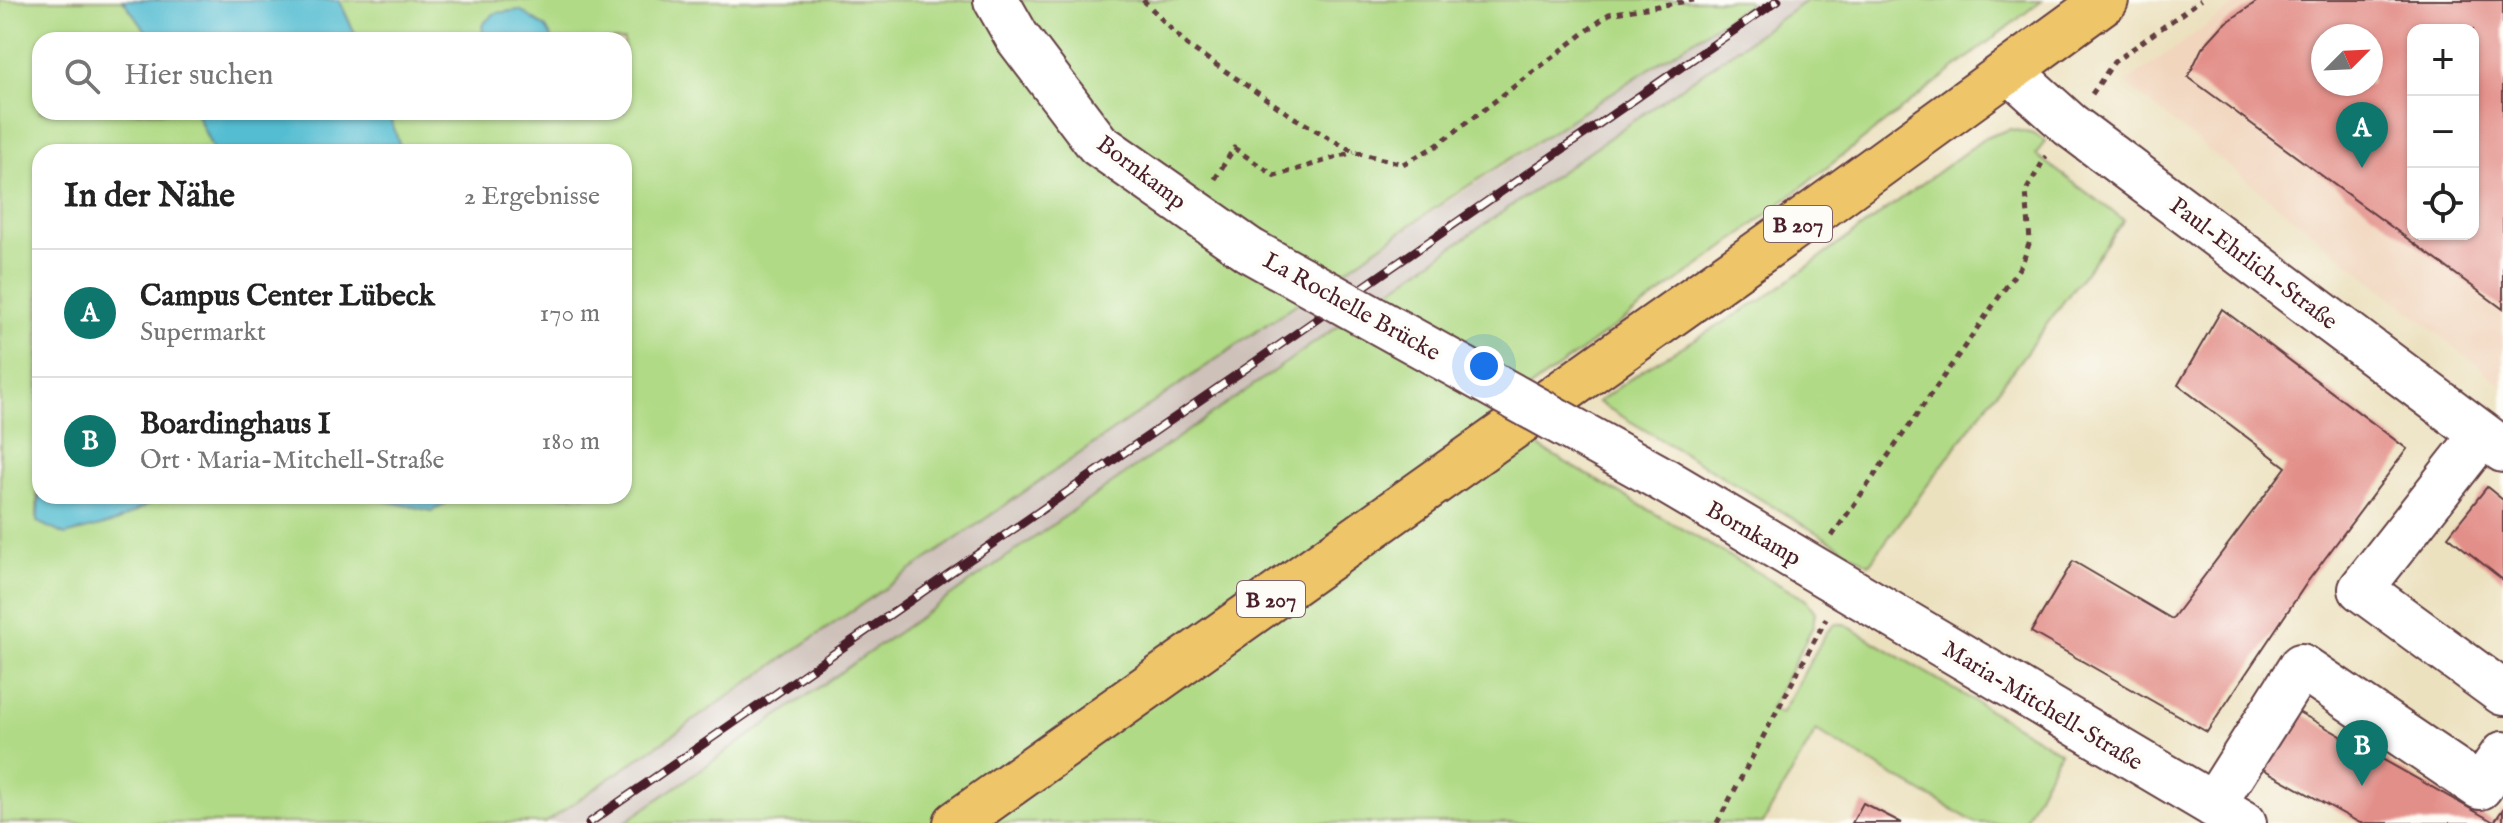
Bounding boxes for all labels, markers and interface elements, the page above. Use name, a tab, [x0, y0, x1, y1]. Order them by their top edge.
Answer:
north arrow	[2311, 24, 2383, 96]
map controls	[2407, 24, 2479, 240]
button: +	[2407, 24, 2479, 96]
search box	[32, 32, 632, 120]
icon: search	[60, 54, 104, 98]
text: Hier suchen	[124, 57, 274, 95]
button: −	[2407, 96, 2479, 168]
pin: A	[2336, 102, 2388, 168]
street label: Bornkamp	[1090, 129, 1192, 217]
button: locate	[2407, 168, 2479, 240]
text: In der Nähe	[64, 175, 235, 218]
text: 2 Ergebnisse	[464, 180, 600, 213]
street label: Paul-Ehrlich-Straße	[2163, 191, 2343, 338]
road number: B 207	[1764, 206, 1832, 242]
street label: La Rochelle Brücke	[1257, 246, 1445, 369]
text: Campus Center Lübeck	[140, 278, 435, 316]
text: A	[81, 297, 99, 330]
text: 170 m	[540, 297, 600, 330]
text: Supermarkt	[140, 316, 266, 349]
your location	[1464, 346, 1504, 386]
text: Boardinghaus I	[140, 406, 331, 444]
text: B	[81, 425, 99, 458]
text: 180 m	[542, 425, 600, 458]
text: Ort · Maria-Mitchell-Straße	[140, 444, 444, 477]
street label: Bornkamp	[1700, 495, 1807, 574]
road number: B 207	[1237, 581, 1305, 617]
street label: Maria-Mitchell-Straße	[1936, 634, 2148, 778]
pin: B	[2336, 720, 2388, 786]

